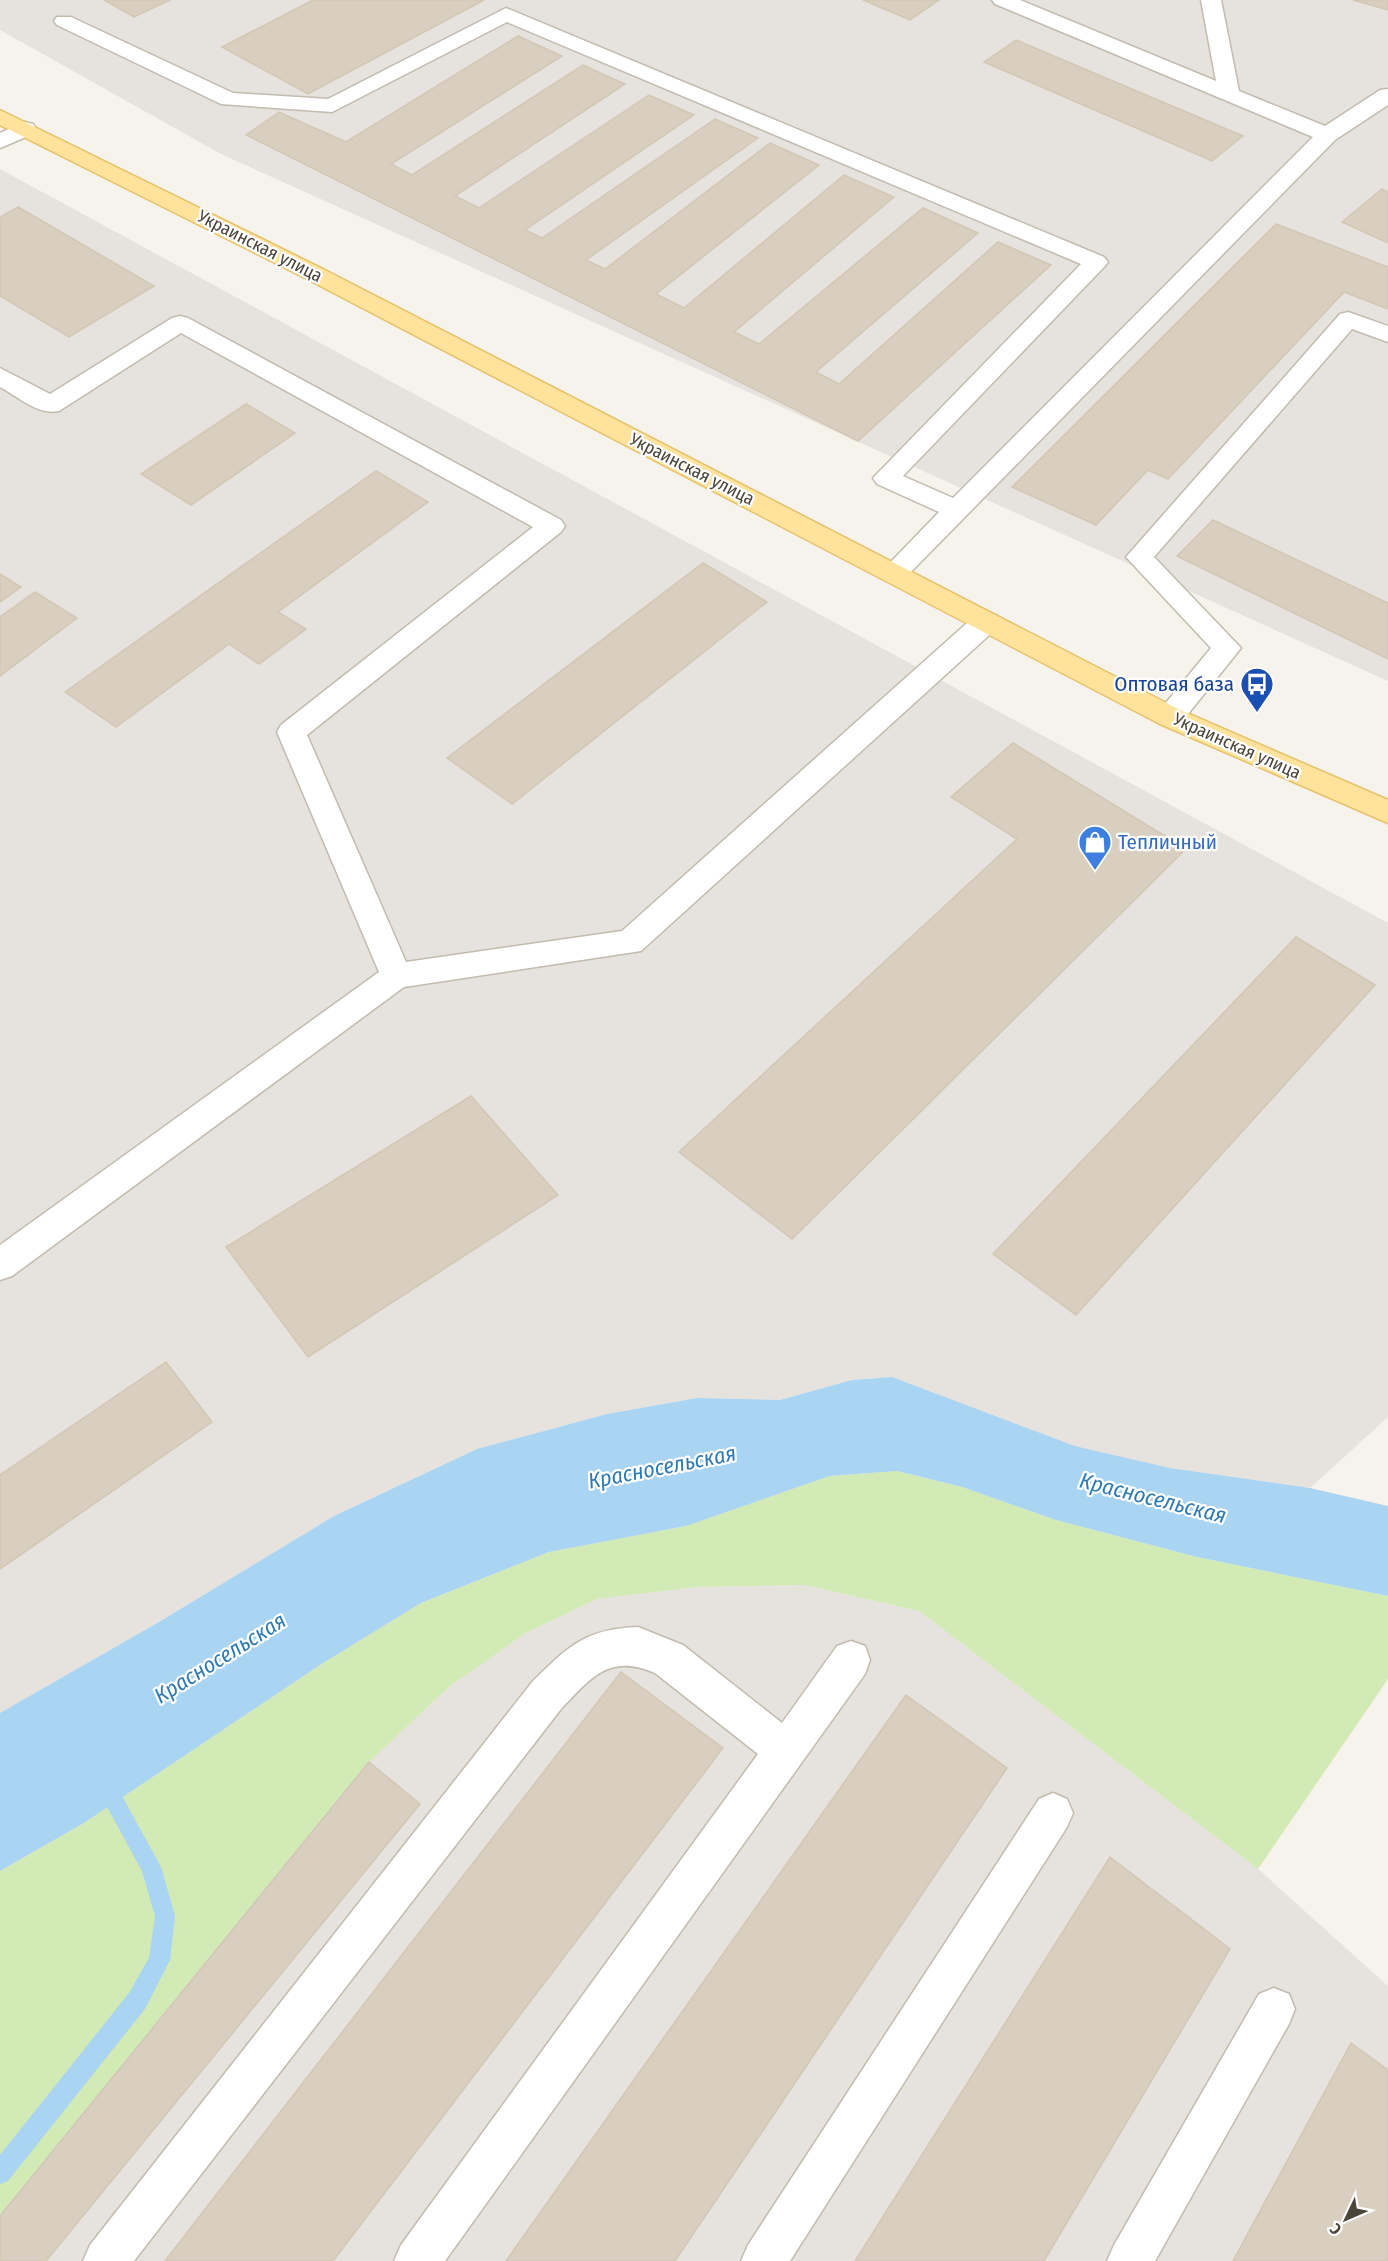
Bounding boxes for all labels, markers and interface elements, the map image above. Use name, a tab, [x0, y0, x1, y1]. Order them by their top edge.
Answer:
street label: Украинская улица	[193, 205, 326, 287]
street label: Украинская улица	[625, 428, 758, 510]
bus stop icon: Оптовая база	[1239, 666, 1275, 713]
place label: Оптовая база	[1114, 671, 1234, 697]
street label: Украинская улица	[1169, 708, 1304, 784]
shop icon: Тепличный	[1077, 824, 1113, 871]
place label: Тепличный	[1118, 829, 1217, 855]
water label: Красносельская	[586, 1439, 738, 1495]
water label: Красносельская	[1077, 1467, 1229, 1529]
water label: Красносельская	[149, 1607, 291, 1709]
north arrow	[1316, 2189, 1376, 2249]
text: С	[1325, 2219, 1345, 2239]

